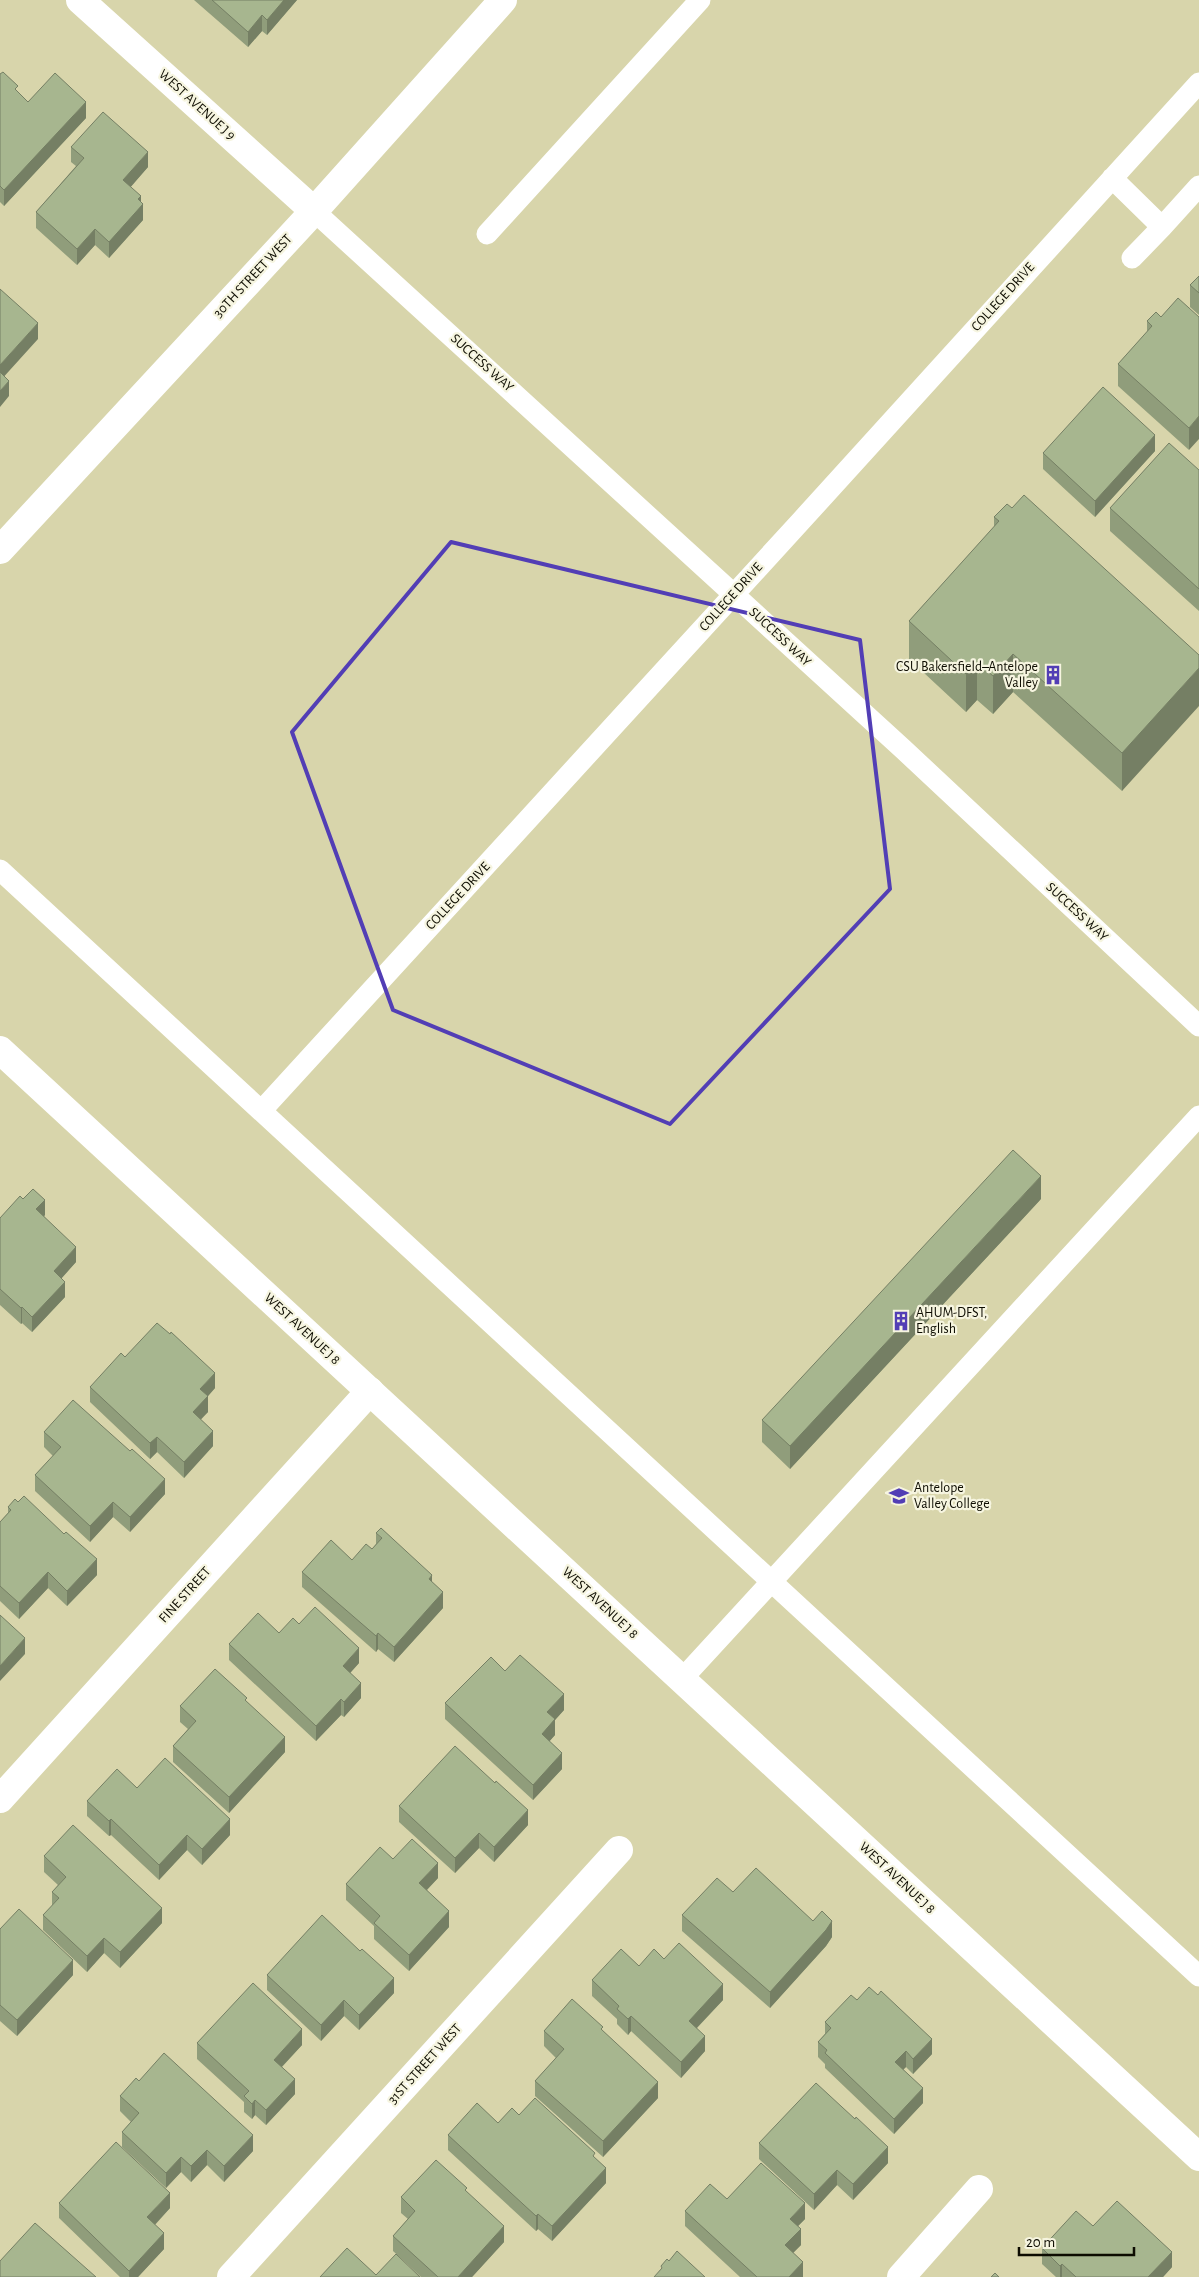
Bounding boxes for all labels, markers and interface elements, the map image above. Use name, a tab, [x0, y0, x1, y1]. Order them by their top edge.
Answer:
street label: WEST AVENUE J 9	[156, 67, 238, 143]
street label: 30TH STREET WEST	[211, 232, 295, 320]
street label: COLLEGE DRIVE	[969, 260, 1037, 334]
street label: SUCCESS WAY	[448, 331, 517, 395]
street label: COLLEGE DRIVE	[697, 560, 765, 634]
street label: SUCCESS WAY	[746, 605, 814, 670]
place label: CSU Bakersfield–Antelope Valley	[896, 660, 1038, 690]
building icon: CSU Bakersfield–Antelope Valley	[1042, 664, 1064, 686]
street label: COLLEGE DRIVE	[423, 859, 493, 933]
street label: SUCCESS WAY	[1043, 880, 1111, 945]
street label: WEST AVENUE J 8	[261, 1290, 343, 1368]
place label: AHUM-DFST, English	[916, 1306, 987, 1336]
building icon: AHUM-DFST, English	[890, 1310, 912, 1332]
place label: Antelope Valley College	[914, 1481, 990, 1511]
school or university icon: Antelope Valley College	[888, 1485, 910, 1507]
street label: FINE STREET	[156, 1564, 214, 1626]
street label: WEST AVENUE J 8	[559, 1564, 641, 1642]
street label: WEST AVENUE J 8	[856, 1839, 938, 1917]
street label: 31ST STREET WEST	[386, 2021, 465, 2107]
scale bar	[1019, 2224, 1134, 2256]
text: 20 m	[1026, 2235, 1055, 2250]

